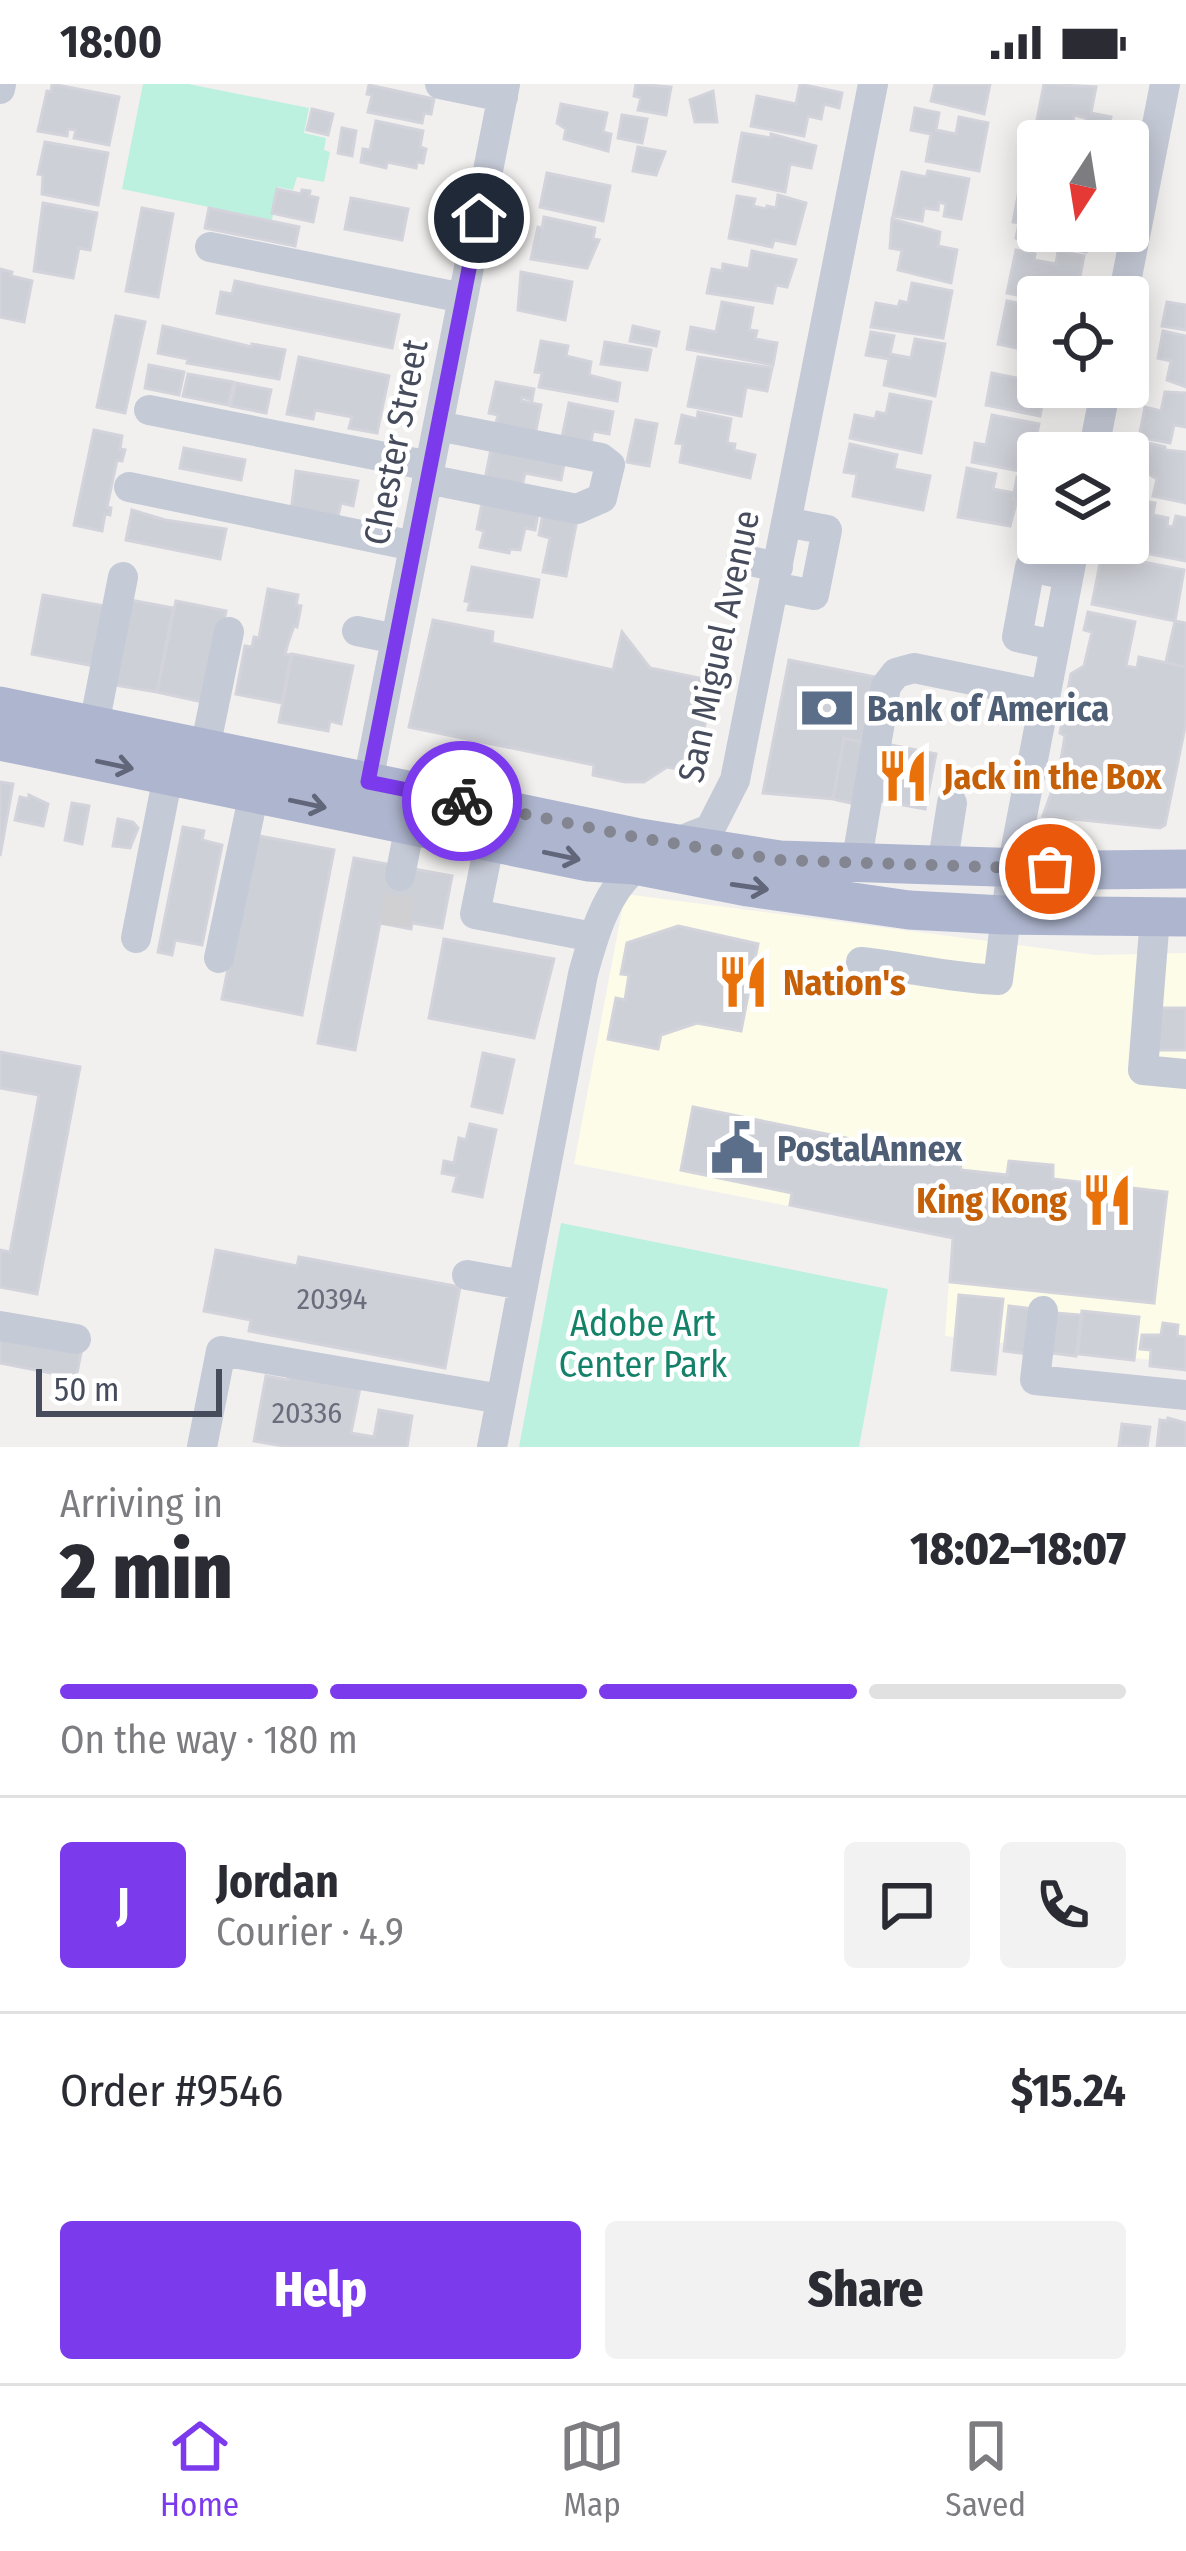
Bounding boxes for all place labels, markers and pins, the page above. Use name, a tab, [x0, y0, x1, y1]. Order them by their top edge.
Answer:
pin	[428, 167, 530, 269]
bank icon: Bank of America	[798, 679, 856, 737]
place label: Bank of America	[867, 687, 1109, 731]
restaurant icon: Jack in the Box	[874, 747, 932, 805]
place label: Jack in the Box	[942, 755, 1163, 799]
pin	[999, 818, 1101, 920]
restaurant icon: Nation's	[714, 953, 772, 1011]
place label: Nation's	[783, 961, 906, 1005]
public building icon: PostalAnnex	[708, 1119, 766, 1177]
place label: PostalAnnex	[777, 1127, 963, 1171]
restaurant icon: King Kong	[1078, 1171, 1136, 1229]
place label: King Kong	[916, 1179, 1067, 1223]

